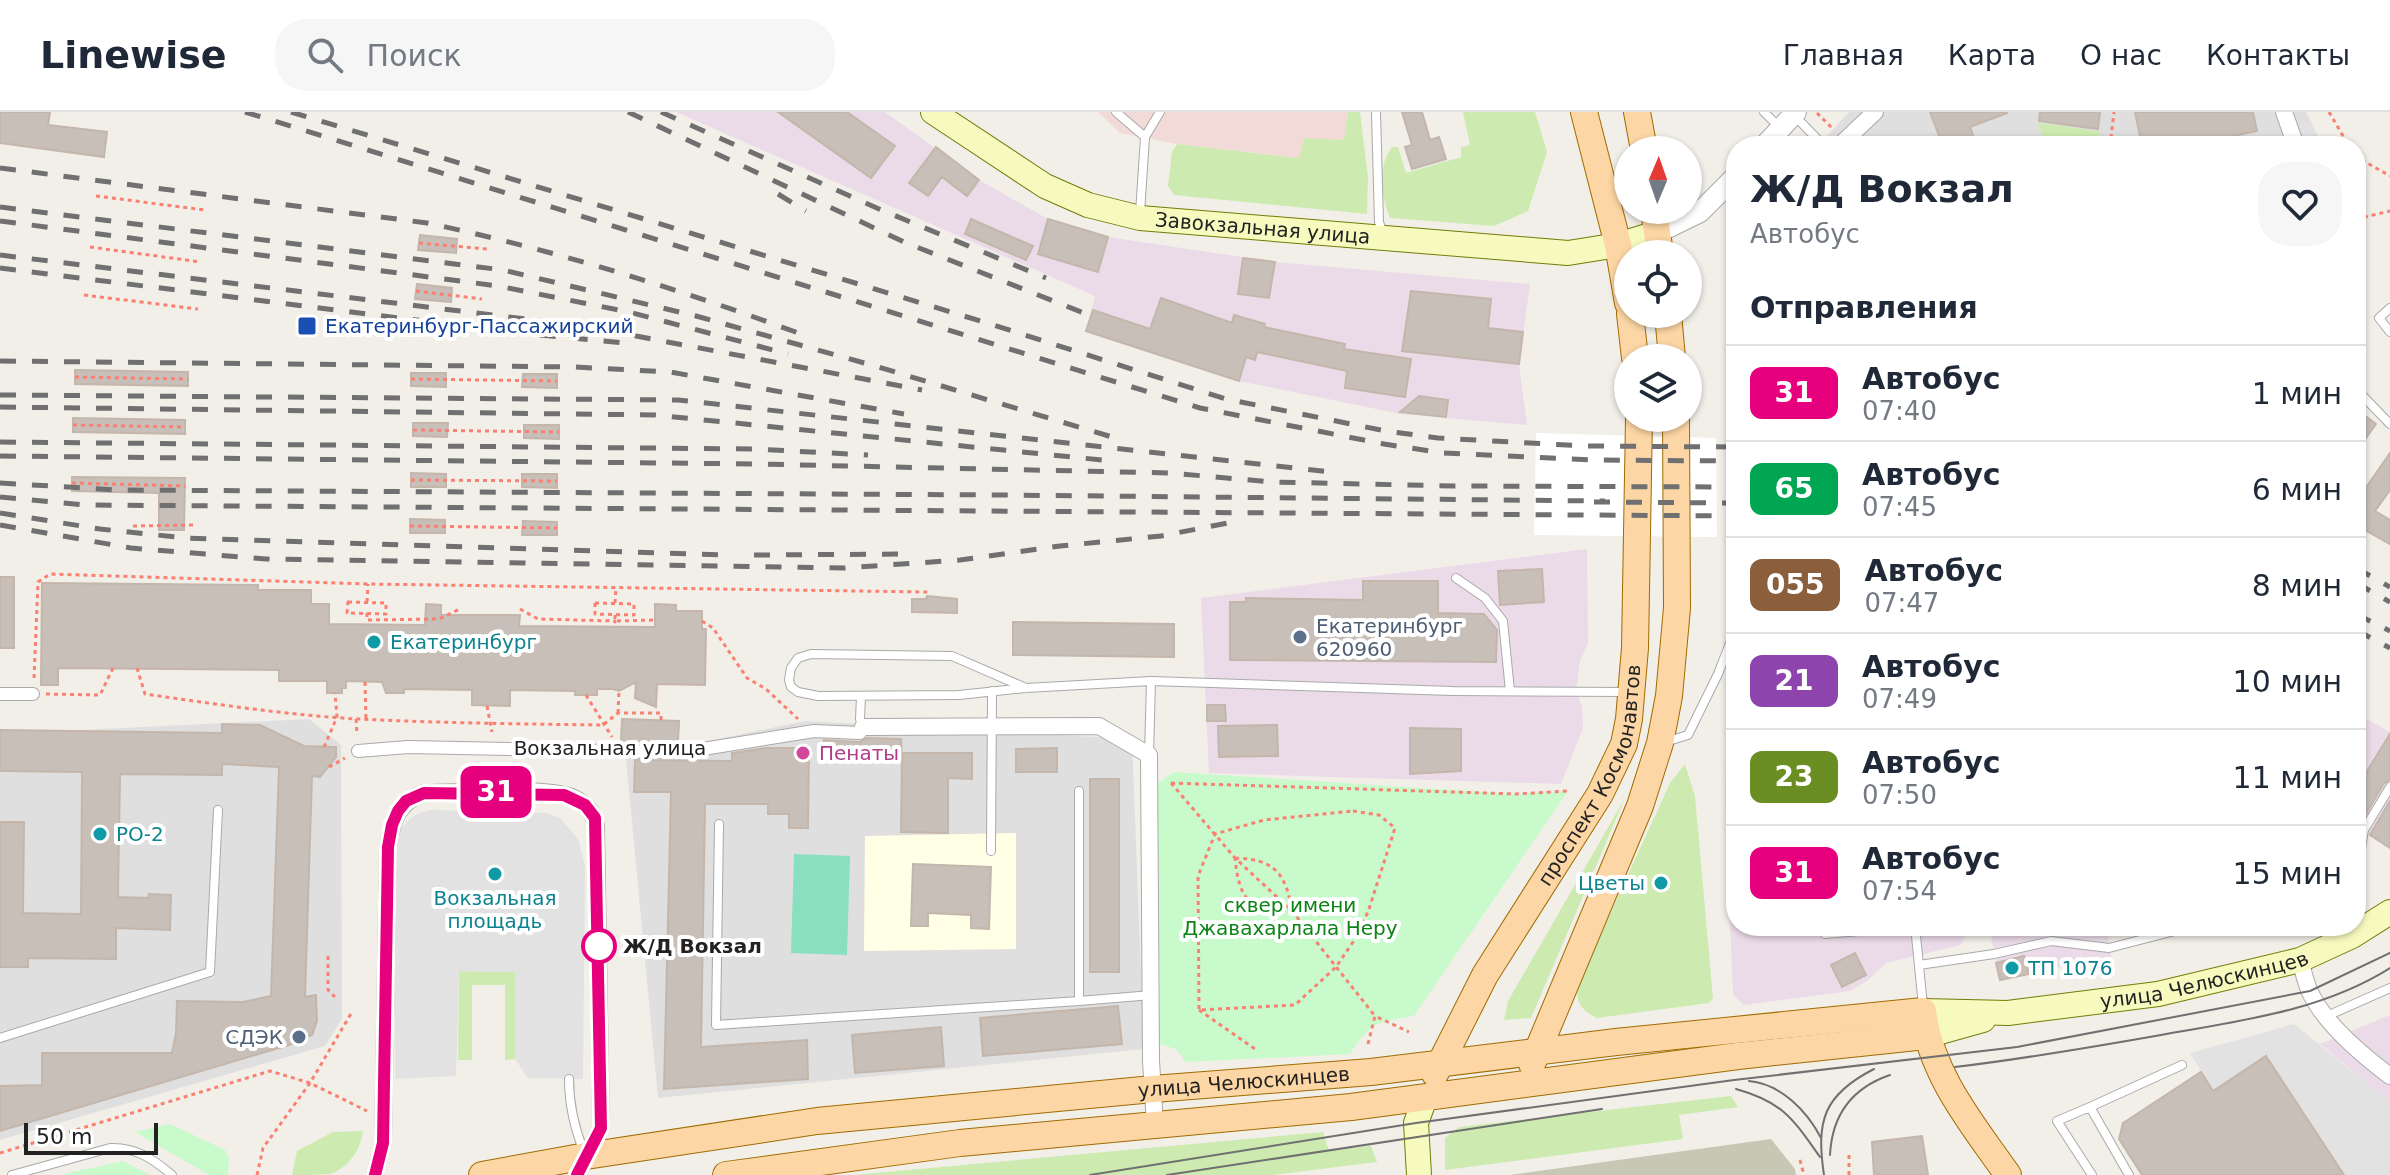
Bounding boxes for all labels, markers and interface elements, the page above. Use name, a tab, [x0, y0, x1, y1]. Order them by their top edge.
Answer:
search box	[275, 19, 835, 91]
text: Linewise	[40, 33, 227, 77]
icon: search	[303, 33, 347, 77]
text: Поиск	[367, 38, 462, 73]
text: Главная	[1783, 39, 1904, 72]
text: Карта	[1948, 39, 2036, 72]
text: О нас	[2080, 39, 2162, 72]
text: Контакты	[2206, 39, 2350, 72]
north arrow	[1614, 136, 1702, 224]
map controls	[1614, 136, 1702, 432]
button: heart	[2258, 162, 2342, 246]
text: Ж/Д Вокзал	[1750, 167, 2014, 211]
street label: Завокзальная улица	[1154, 207, 1371, 249]
text: Автобус	[1750, 219, 1860, 249]
button: locate	[1614, 240, 1702, 328]
text: Отправления	[1750, 290, 1978, 325]
place label: Екатеринбург-Пассажирский	[325, 314, 634, 338]
marker: Екатеринбург-Пассажирский	[296, 315, 318, 337]
button: layers	[1614, 344, 1702, 432]
text: Автобус	[1862, 361, 2001, 396]
text: 31	[1775, 376, 1813, 409]
text: 1 мин	[2252, 376, 2342, 411]
text: 07:40	[1862, 396, 1937, 426]
text: Автобус	[1862, 457, 2001, 492]
text: 65	[1775, 472, 1813, 505]
text: 6 мин	[2252, 472, 2342, 507]
text: 07:45	[1862, 492, 1937, 522]
text: Автобус	[1864, 553, 2003, 588]
text: 055	[1766, 568, 1824, 601]
text: 8 мин	[2252, 568, 2342, 603]
text: 07:47	[1864, 588, 1939, 618]
place label: Екатеринбург 620960	[1316, 614, 1463, 661]
marker: Екатеринбург 620960	[1291, 628, 1309, 646]
place label: Екатеринбург	[390, 630, 537, 654]
marker: Екатеринбург	[365, 633, 383, 651]
text: Автобус	[1862, 649, 2001, 684]
street label: проспект Космонавтов	[1533, 663, 1646, 890]
text: 21	[1775, 664, 1813, 697]
text: 10 мин	[2233, 664, 2342, 699]
text: 07:49	[1862, 684, 1937, 714]
street label: Вокзальная улица	[514, 736, 706, 760]
place label: Пенаты	[819, 741, 899, 765]
marker: Пенаты	[794, 744, 812, 762]
text: Автобус	[1862, 745, 2001, 780]
text: 23	[1775, 760, 1813, 793]
text: 11 мин	[2233, 760, 2342, 795]
line badge: 31	[460, 766, 532, 818]
text: 31	[477, 775, 515, 808]
text: 07:50	[1862, 780, 1937, 810]
place label: РО-2	[116, 822, 164, 846]
marker: РО-2	[91, 825, 109, 843]
text: Автобус	[1862, 841, 2001, 876]
text: 31	[1775, 856, 1813, 889]
text: 15 мин	[2233, 856, 2342, 891]
marker: Вокзальная площадь	[486, 865, 504, 883]
place label: Цветы	[1578, 871, 1645, 895]
marker: Цветы	[1652, 874, 1670, 892]
text: 07:54	[1862, 876, 1937, 906]
place label: Вокзальная площадь	[434, 886, 556, 933]
park label: сквер имени Джавахарлала Неру	[1182, 893, 1398, 940]
marker: Ж/Д Вокзал	[582, 929, 616, 963]
place label: Ж/Д Вокзал	[623, 934, 762, 958]
street label: улица Челюскинцев	[2098, 946, 2312, 1013]
place label: ТП 1076	[2027, 956, 2113, 980]
marker: ТП 1076	[2003, 959, 2021, 977]
place label: СДЭК	[225, 1025, 283, 1049]
marker: СДЭК	[290, 1028, 308, 1046]
street label: улица Челюскинцев	[1137, 1062, 1351, 1102]
scale bar	[24, 1119, 158, 1155]
text: 50 m	[36, 1124, 92, 1149]

